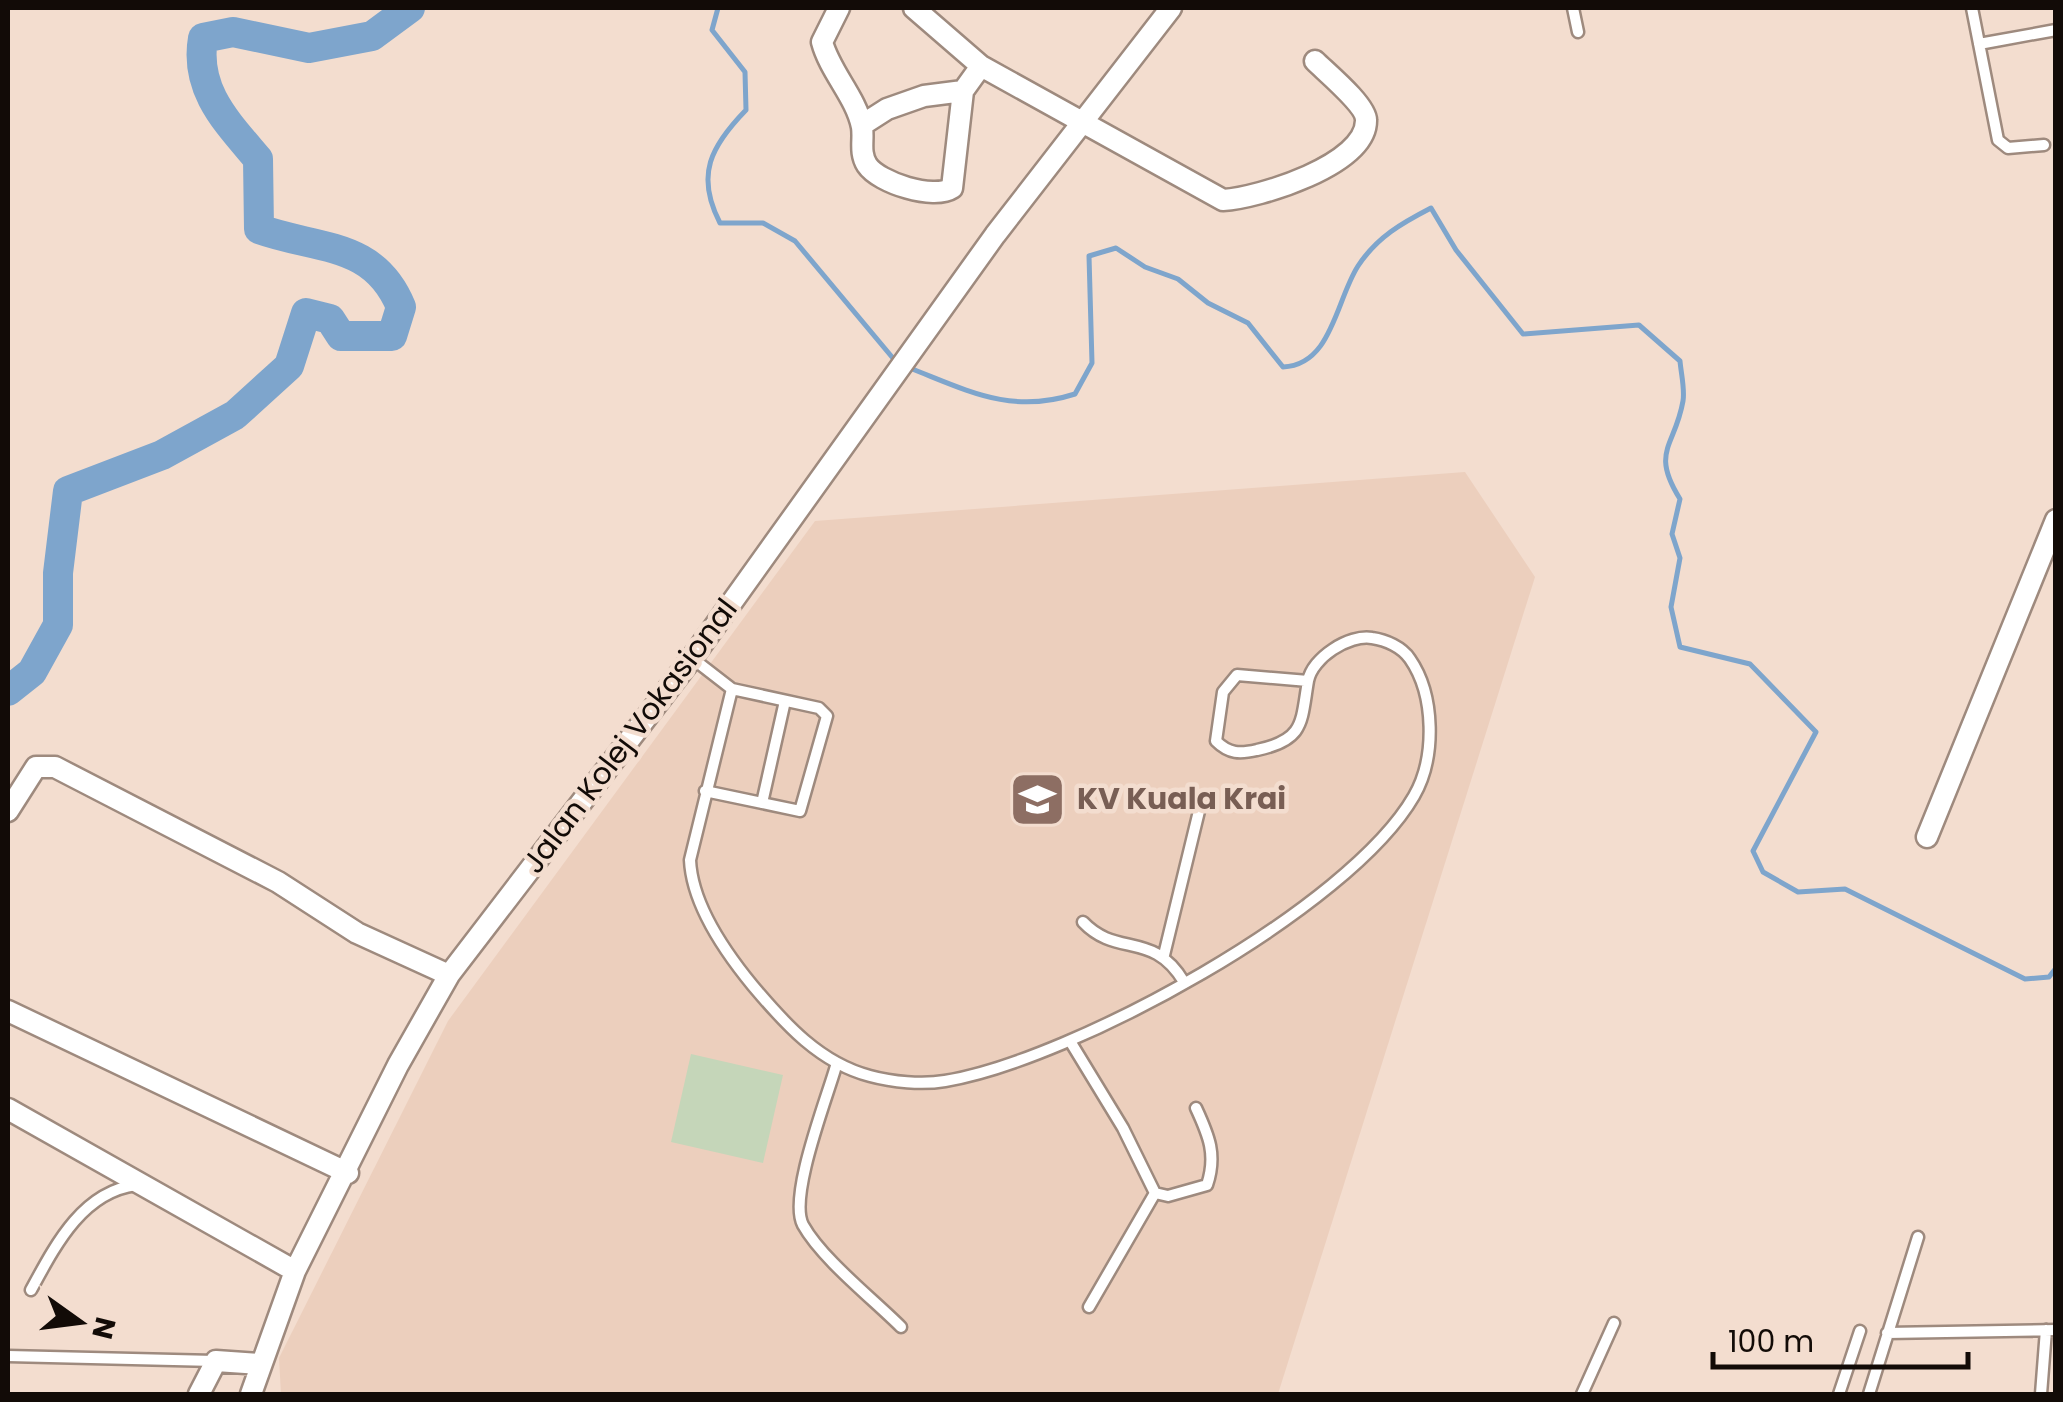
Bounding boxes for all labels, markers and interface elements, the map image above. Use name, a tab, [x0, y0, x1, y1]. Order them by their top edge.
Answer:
street label: Jalan Kolej Vokasional	[512, 589, 747, 882]
school or university icon: KV Kuala Krai	[1008, 769, 1068, 829]
place label: KV Kuala Krai	[1077, 777, 1286, 820]
north arrow	[30, 1272, 130, 1372]
scale bar	[1713, 1307, 1968, 1369]
text: N	[82, 1313, 125, 1343]
text: 100 m	[1728, 1320, 1814, 1363]

